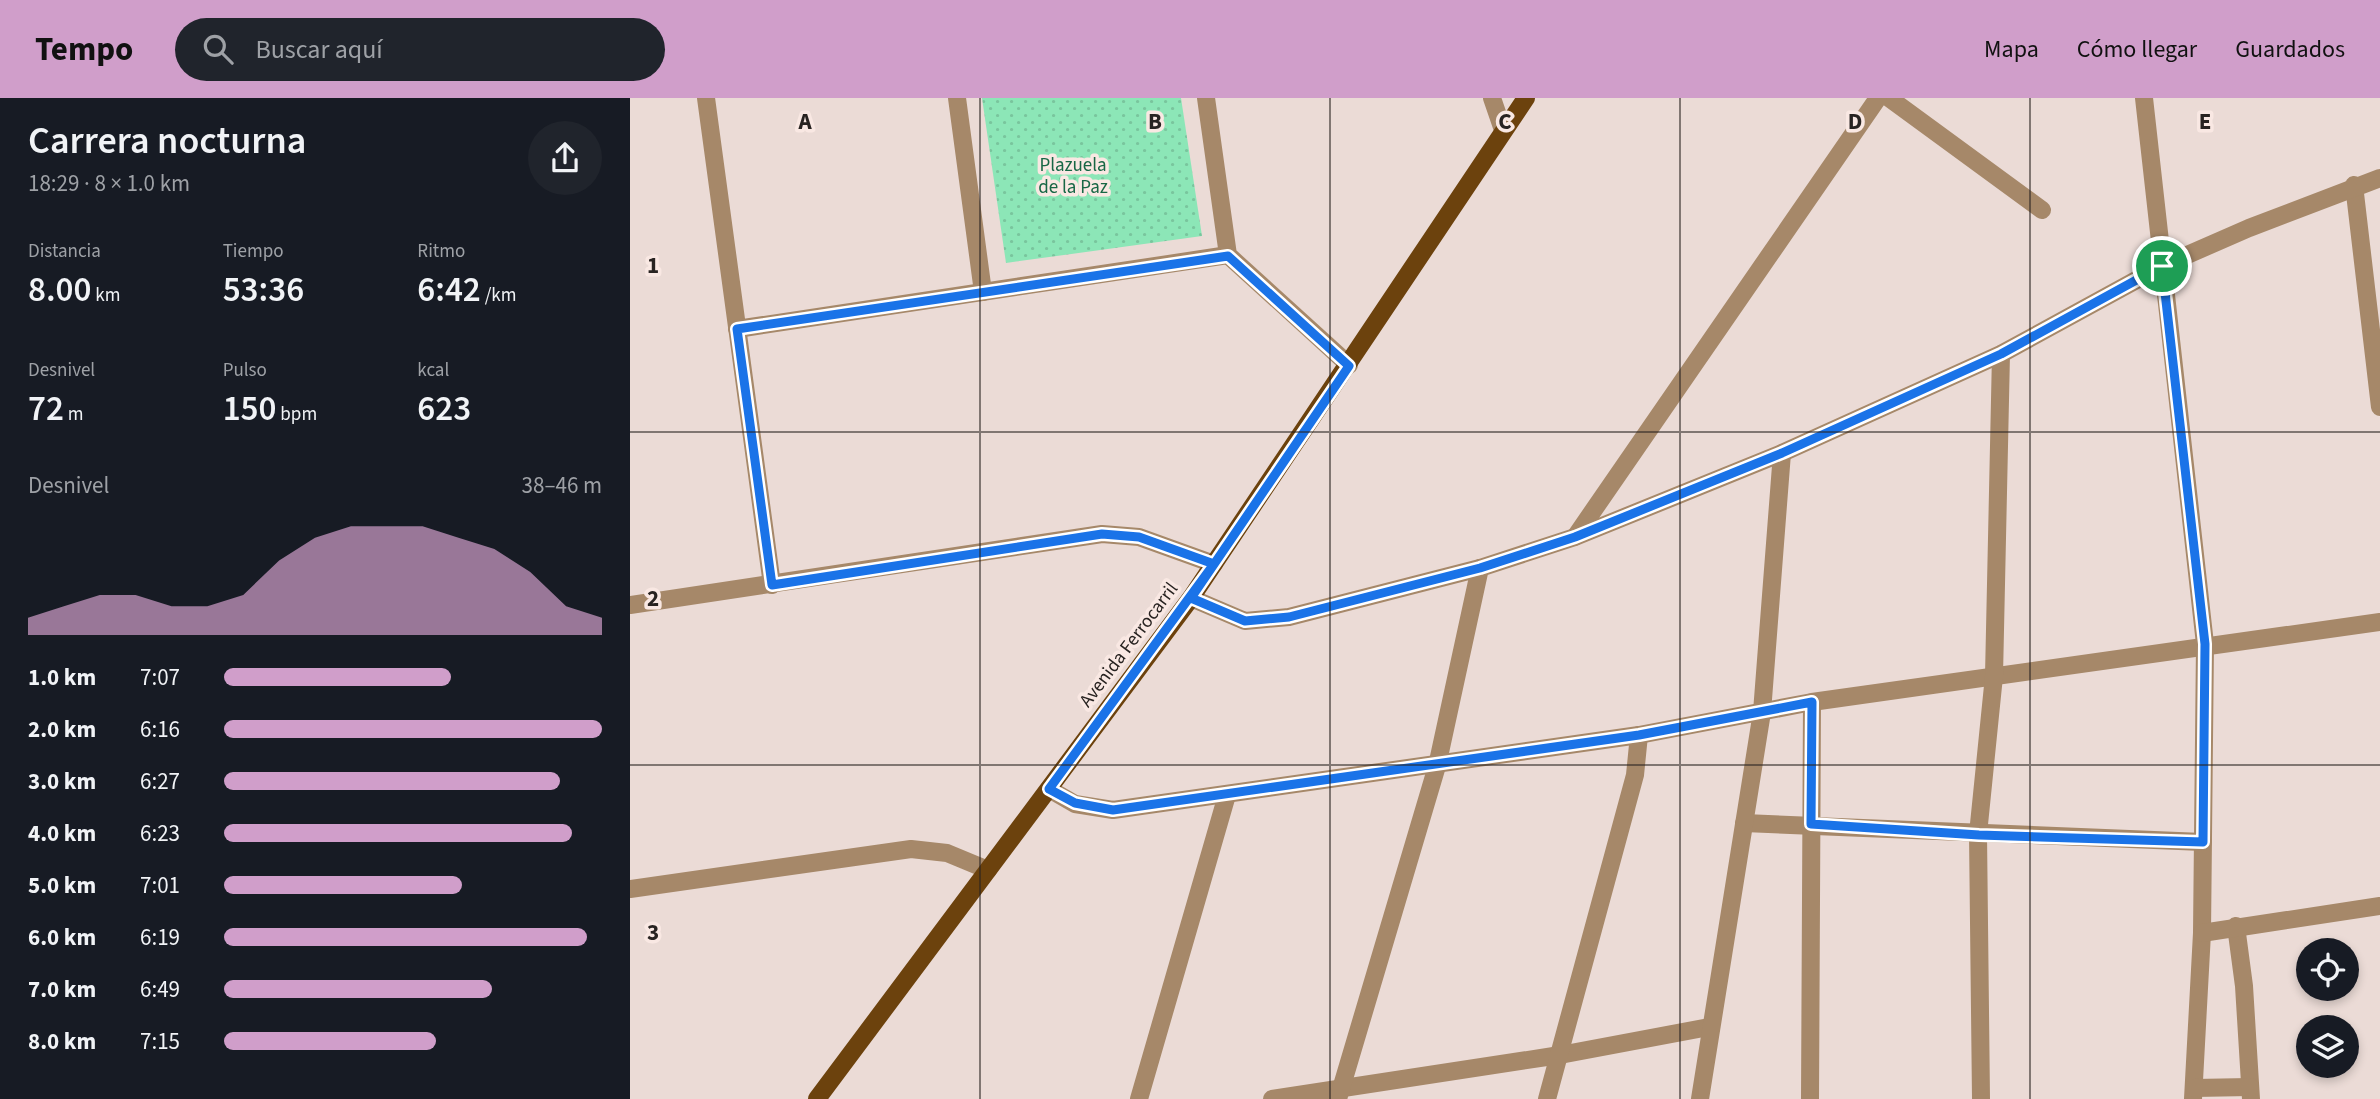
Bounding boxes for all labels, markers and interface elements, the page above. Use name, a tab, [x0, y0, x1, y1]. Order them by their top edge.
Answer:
search box	[175, 18, 665, 81]
text: Tempo	[35, 26, 133, 73]
icon: search	[199, 30, 237, 68]
text: Buscar aquí	[255, 31, 383, 68]
text: Mapa	[1984, 32, 2039, 67]
text: Cómo llegar	[2077, 32, 2197, 67]
text: Guardados	[2235, 32, 2345, 67]
text: A	[797, 105, 812, 138]
text: B	[1148, 105, 1162, 138]
text: C	[1498, 105, 1512, 138]
text: D	[1848, 105, 1862, 138]
text: E	[2199, 105, 2211, 138]
text: Carrera nocturna	[28, 114, 306, 168]
button: share	[528, 121, 602, 195]
park label: Plazuela de la Paz	[1038, 152, 1108, 201]
text: 18:29 · 8 × 1.0 km	[28, 167, 190, 200]
pin	[2132, 236, 2192, 296]
text: Distancia	[28, 238, 101, 265]
text: Tiempo	[223, 238, 284, 265]
text: Ritmo	[417, 238, 465, 265]
icon: arrive	[2143, 247, 2181, 285]
text: 1	[647, 249, 659, 282]
text: 8.00	[28, 265, 92, 315]
text: 53:36	[223, 265, 304, 315]
text: 6:42	[417, 265, 481, 315]
text: km	[92, 282, 120, 309]
text: /km	[481, 282, 516, 309]
text: Desnivel	[28, 357, 95, 384]
text: Pulso	[223, 357, 267, 384]
text: kcal	[417, 357, 449, 384]
text: 72	[28, 384, 64, 434]
text: 150	[223, 384, 277, 434]
text: 623	[417, 384, 471, 434]
text: m	[64, 401, 83, 428]
text: bpm	[277, 401, 317, 428]
text: Desnivel	[28, 469, 109, 502]
text: 38–46 m	[522, 469, 602, 502]
street label: Avenida Ferrocarril	[1073, 577, 1185, 713]
text: 2	[647, 582, 659, 615]
text: 1.0 km	[28, 661, 96, 694]
text: 7:07	[140, 661, 180, 694]
text: 2.0 km	[28, 713, 96, 746]
text: 6:16	[140, 713, 180, 746]
text: 3.0 km	[28, 765, 96, 798]
text: 6:27	[140, 765, 180, 798]
text: 4.0 km	[28, 817, 96, 850]
text: 6:23	[140, 817, 180, 850]
text: 5.0 km	[28, 869, 96, 902]
text: 7:01	[140, 869, 180, 902]
text: 3	[647, 916, 659, 949]
text: 6.0 km	[28, 921, 96, 954]
text: 6:19	[140, 921, 180, 954]
map controls	[2296, 938, 2359, 1078]
button: locate	[2296, 938, 2359, 1001]
text: 7.0 km	[28, 973, 96, 1006]
text: 6:49	[140, 973, 180, 1006]
button: layers	[2296, 1015, 2359, 1078]
text: 8.0 km	[28, 1025, 96, 1058]
text: 7:15	[140, 1025, 180, 1058]

